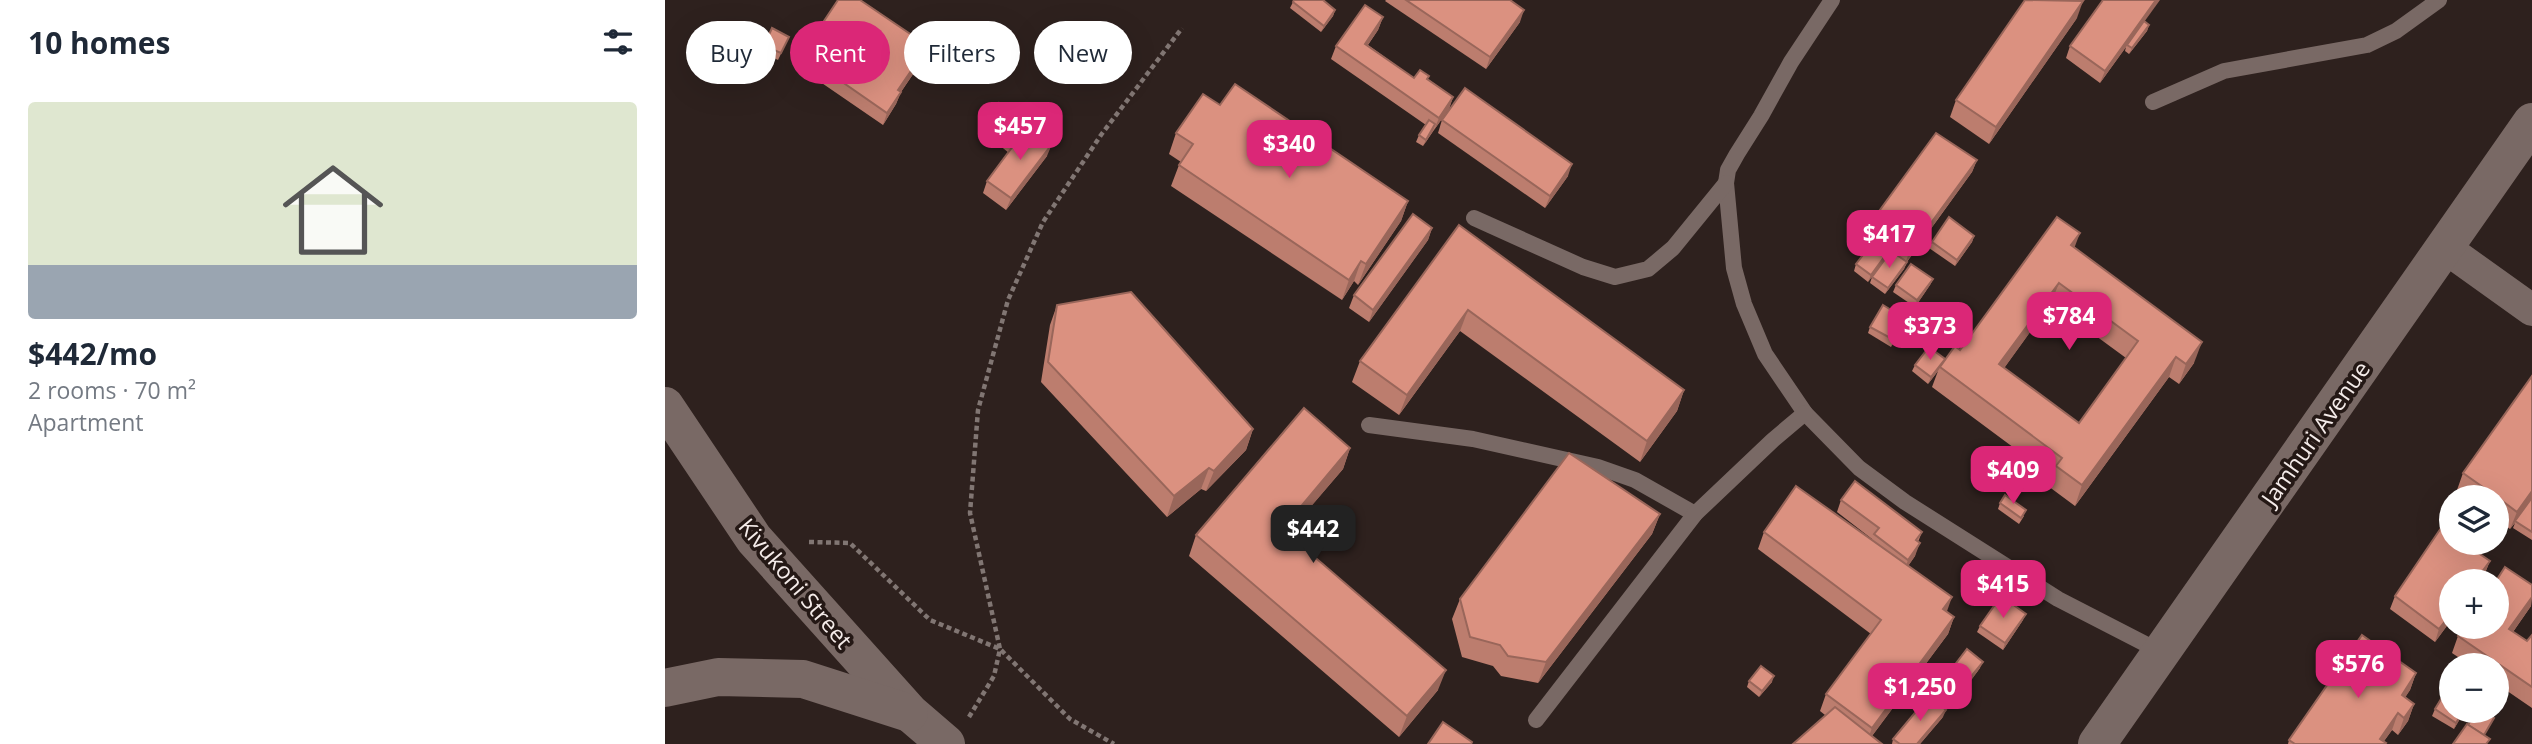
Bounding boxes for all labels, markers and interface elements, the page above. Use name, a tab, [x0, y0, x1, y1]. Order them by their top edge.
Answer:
chip: Buy	[686, 21, 776, 84]
chip: Rent	[790, 21, 890, 84]
chip: Filters	[904, 21, 1020, 84]
chip: New	[1034, 21, 1132, 84]
text: 10 homes	[28, 22, 171, 63]
icon: filters	[599, 23, 637, 61]
pin: $457	[979, 102, 1061, 162]
text: $457	[994, 109, 1046, 141]
pin: $340	[1248, 120, 1330, 180]
text: $340	[1263, 127, 1315, 159]
icon: home	[270, 147, 396, 273]
pin: $417	[1848, 210, 1930, 270]
text: $417	[1863, 217, 1915, 249]
pin: $784	[2028, 292, 2110, 352]
text: $784	[2043, 299, 2095, 331]
pin: $373	[1889, 302, 1971, 362]
text: $373	[1904, 309, 1956, 341]
text: $442/mo	[28, 333, 157, 374]
street label: Jamhuri Avenue	[2252, 354, 2377, 513]
text: 2 rooms · 70 m²	[28, 374, 196, 406]
text: Apartment	[28, 406, 144, 438]
pin: $409	[1972, 447, 2054, 506]
text: $409	[1987, 453, 2039, 485]
map controls	[2439, 485, 2509, 723]
button: layers	[2439, 485, 2509, 555]
pin: $442	[1272, 505, 1354, 565]
street label: Kivukoni Street	[732, 511, 860, 655]
text: $442	[1287, 512, 1339, 544]
pin: $415	[1962, 560, 2044, 620]
text: $415	[1977, 567, 2029, 599]
button: +	[2439, 569, 2509, 639]
pin: $576	[2317, 640, 2399, 700]
text: $576	[2332, 647, 2384, 679]
button: −	[2439, 653, 2509, 723]
pin: $1,250	[1863, 664, 1977, 723]
text: $1,250	[1884, 670, 1956, 702]

